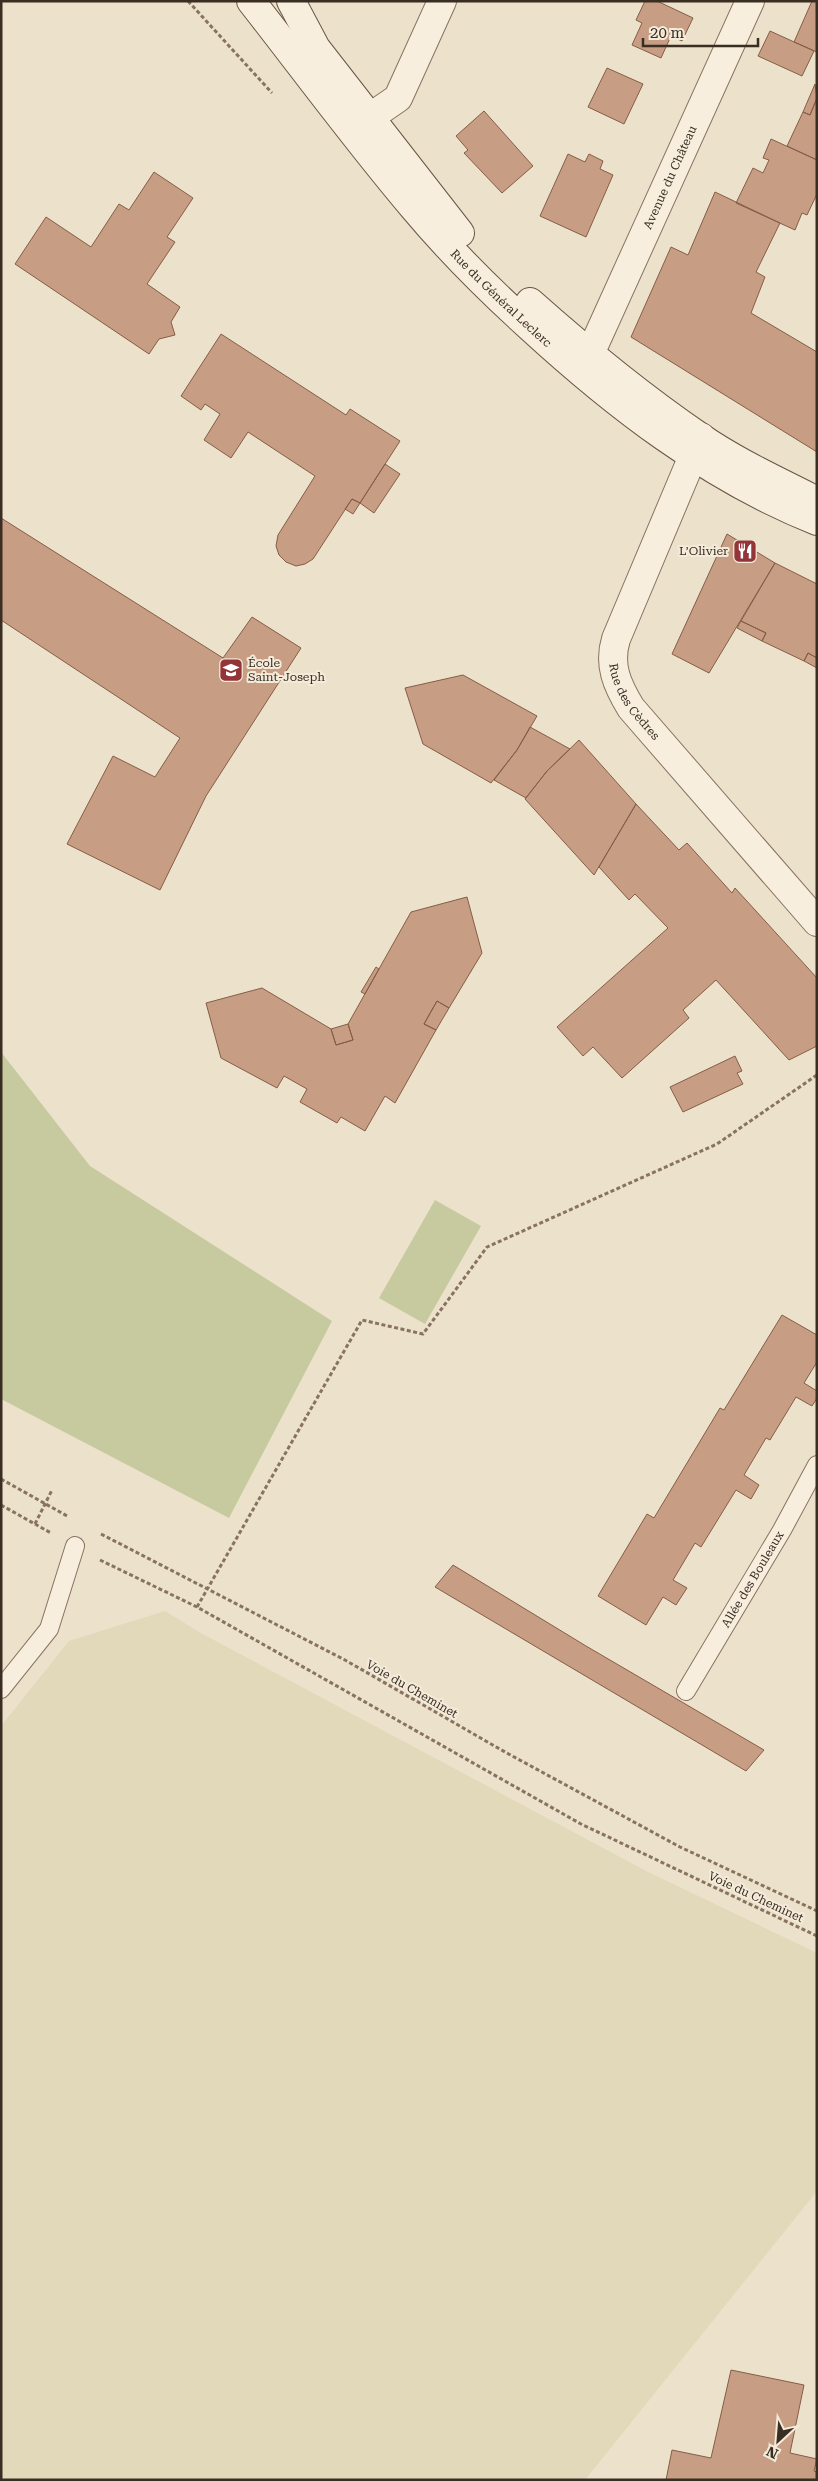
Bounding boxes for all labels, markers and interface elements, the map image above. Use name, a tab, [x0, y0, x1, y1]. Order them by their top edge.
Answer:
scale bar	[643, 15, 758, 47]
text: 20 m	[650, 24, 685, 42]
street label: Avenue du Château	[641, 123, 700, 231]
street label: Rue du Général Leclerc	[447, 247, 555, 350]
restaurant icon: L’Olivier	[732, 538, 758, 564]
place label: L’Olivier	[679, 544, 728, 558]
place label: École Saint-Joseph	[248, 656, 325, 684]
school or university icon: École Saint-Joseph	[218, 657, 244, 683]
street label: Rue des Cèdres	[606, 662, 663, 743]
street label: Allée des Bouleaux	[719, 1529, 787, 1630]
street label: Voie du Cheminet	[364, 1657, 461, 1721]
street label: Voie du Cheminet	[706, 1869, 806, 1925]
north arrow	[753, 2416, 803, 2466]
text: N	[764, 2443, 781, 2462]

